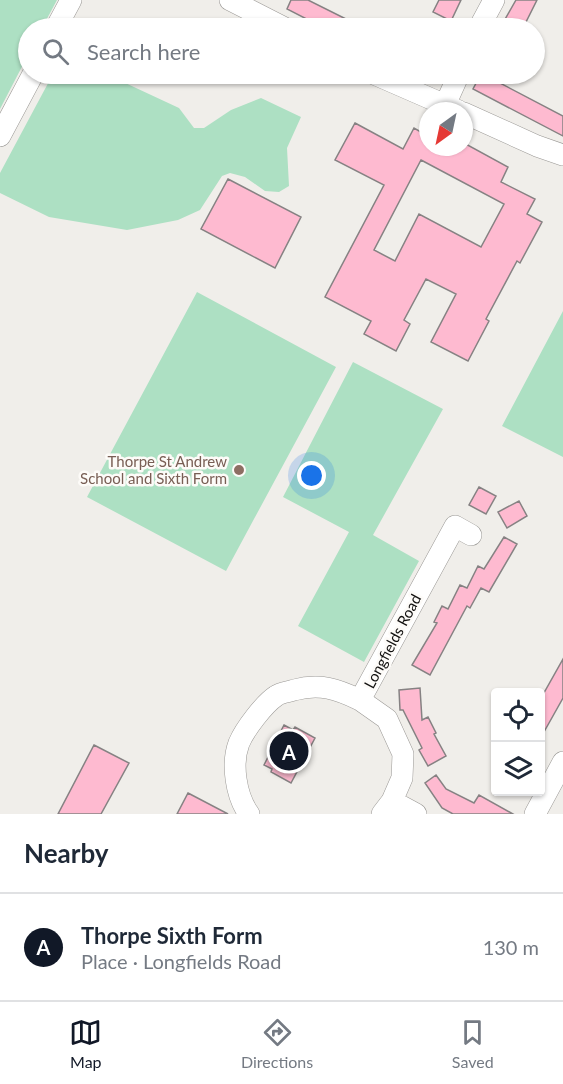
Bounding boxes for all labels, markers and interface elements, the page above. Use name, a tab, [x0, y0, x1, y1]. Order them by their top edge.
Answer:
search box	[18, 18, 545, 84]
icon: search	[39, 35, 72, 68]
text: Search here	[87, 38, 200, 65]
north arrow	[419, 102, 473, 156]
place label: Thorpe St Andrew School and Sixth Form	[80, 452, 227, 487]
your location	[297, 461, 326, 490]
marker: Thorpe St Andrew School and Sixth Form	[232, 463, 246, 477]
street label: Longfields Road	[360, 591, 424, 691]
map controls	[491, 688, 545, 796]
button: locate	[491, 688, 545, 742]
pin: A	[270, 728, 308, 774]
button: layers	[491, 742, 545, 796]
text: Nearby	[24, 837, 109, 869]
text: Thorpe Sixth Form	[81, 922, 263, 949]
text: A	[37, 935, 50, 959]
text: 130 m	[483, 935, 539, 959]
text: Place · Longfields Road	[81, 949, 282, 973]
tab: Map	[69, 1016, 102, 1071]
tab: Directions	[241, 1016, 313, 1071]
tab: Saved	[452, 1016, 494, 1071]

